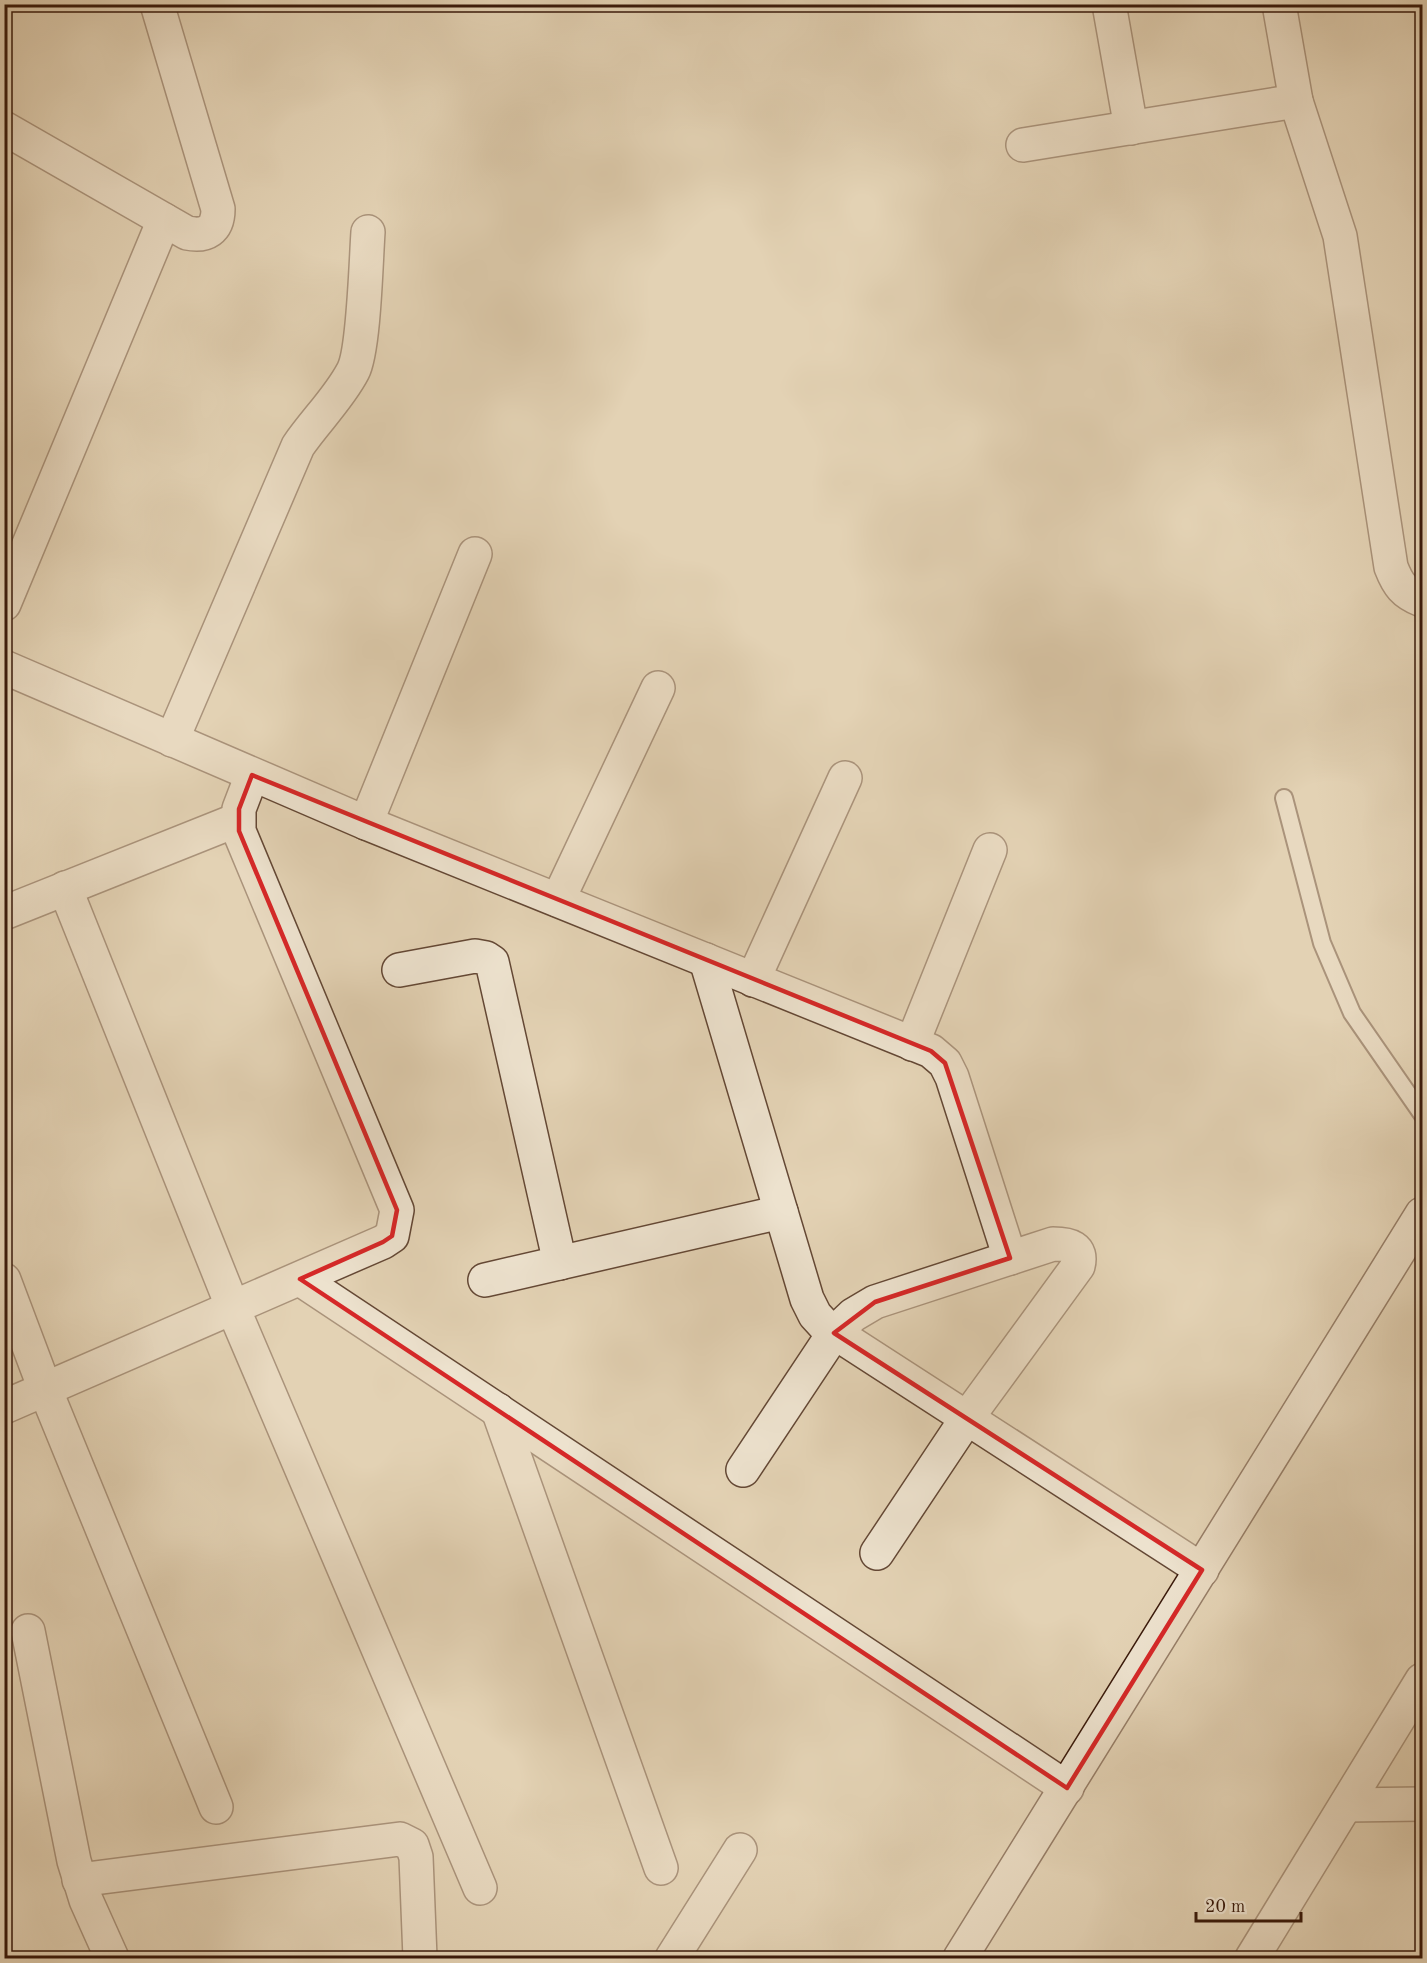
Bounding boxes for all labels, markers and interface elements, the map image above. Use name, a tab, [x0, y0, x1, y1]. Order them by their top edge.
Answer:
scale bar	[1196, 1885, 1301, 1923]
text: 20 m	[1205, 1898, 1245, 1916]

